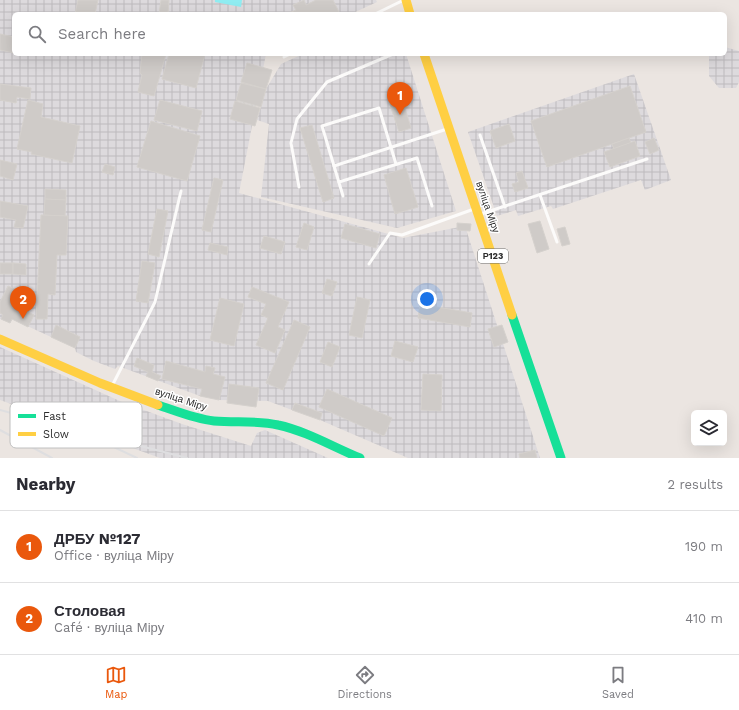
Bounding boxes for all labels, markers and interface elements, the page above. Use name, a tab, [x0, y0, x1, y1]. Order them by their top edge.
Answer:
search box	[12, 12, 727, 56]
icon: search	[26, 23, 48, 45]
text: Search here	[58, 25, 146, 43]
pin: 1	[387, 82, 413, 115]
street label: вуліца Міру	[474, 180, 502, 234]
road number: Р123	[478, 249, 508, 263]
pin: 2	[10, 286, 36, 319]
your location	[417, 289, 437, 309]
street label: вуліца Міру	[154, 385, 208, 413]
legend	[10, 402, 142, 448]
text: Fast	[43, 410, 66, 423]
map controls	[691, 410, 727, 446]
button: layers	[691, 410, 727, 446]
text: Slow	[43, 428, 69, 441]
text: Nearby	[16, 474, 75, 494]
text: 2 results	[668, 477, 723, 492]
text: ДРБУ №127	[54, 530, 140, 548]
text: 1	[26, 539, 32, 554]
text: 190 m	[685, 539, 723, 554]
text: Office · вуліца Міру	[54, 548, 174, 563]
text: Столовая	[54, 602, 125, 620]
text: 2	[25, 611, 33, 626]
text: 410 m	[685, 611, 723, 626]
text: Café · вуліца Міру	[54, 620, 164, 635]
tab: Map	[105, 664, 127, 701]
tab: Directions	[338, 664, 392, 701]
tab: Saved	[602, 664, 634, 701]

